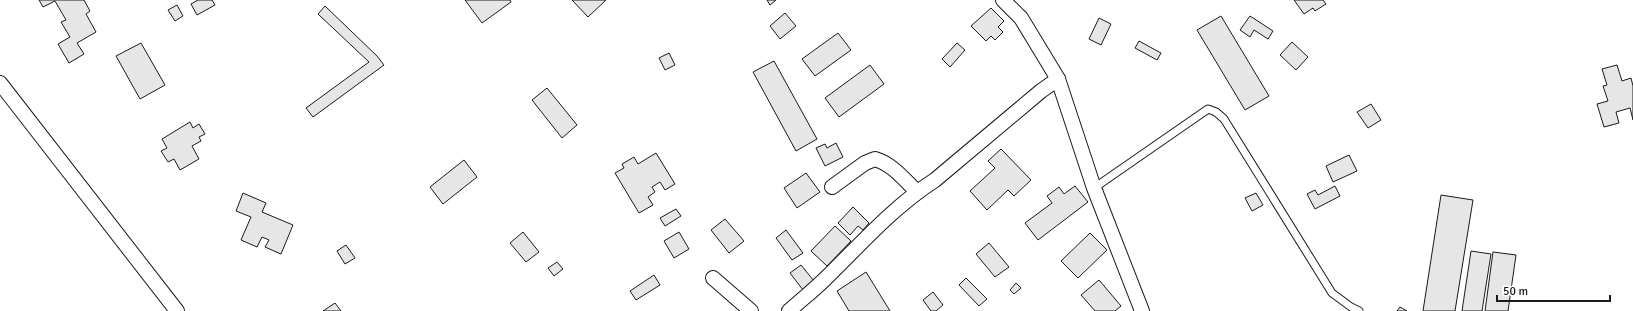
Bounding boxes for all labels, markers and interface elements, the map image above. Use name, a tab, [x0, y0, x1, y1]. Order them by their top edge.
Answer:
scale bar	[1497, 277, 1610, 303]
text: 50 m	[1503, 284, 1528, 299]

